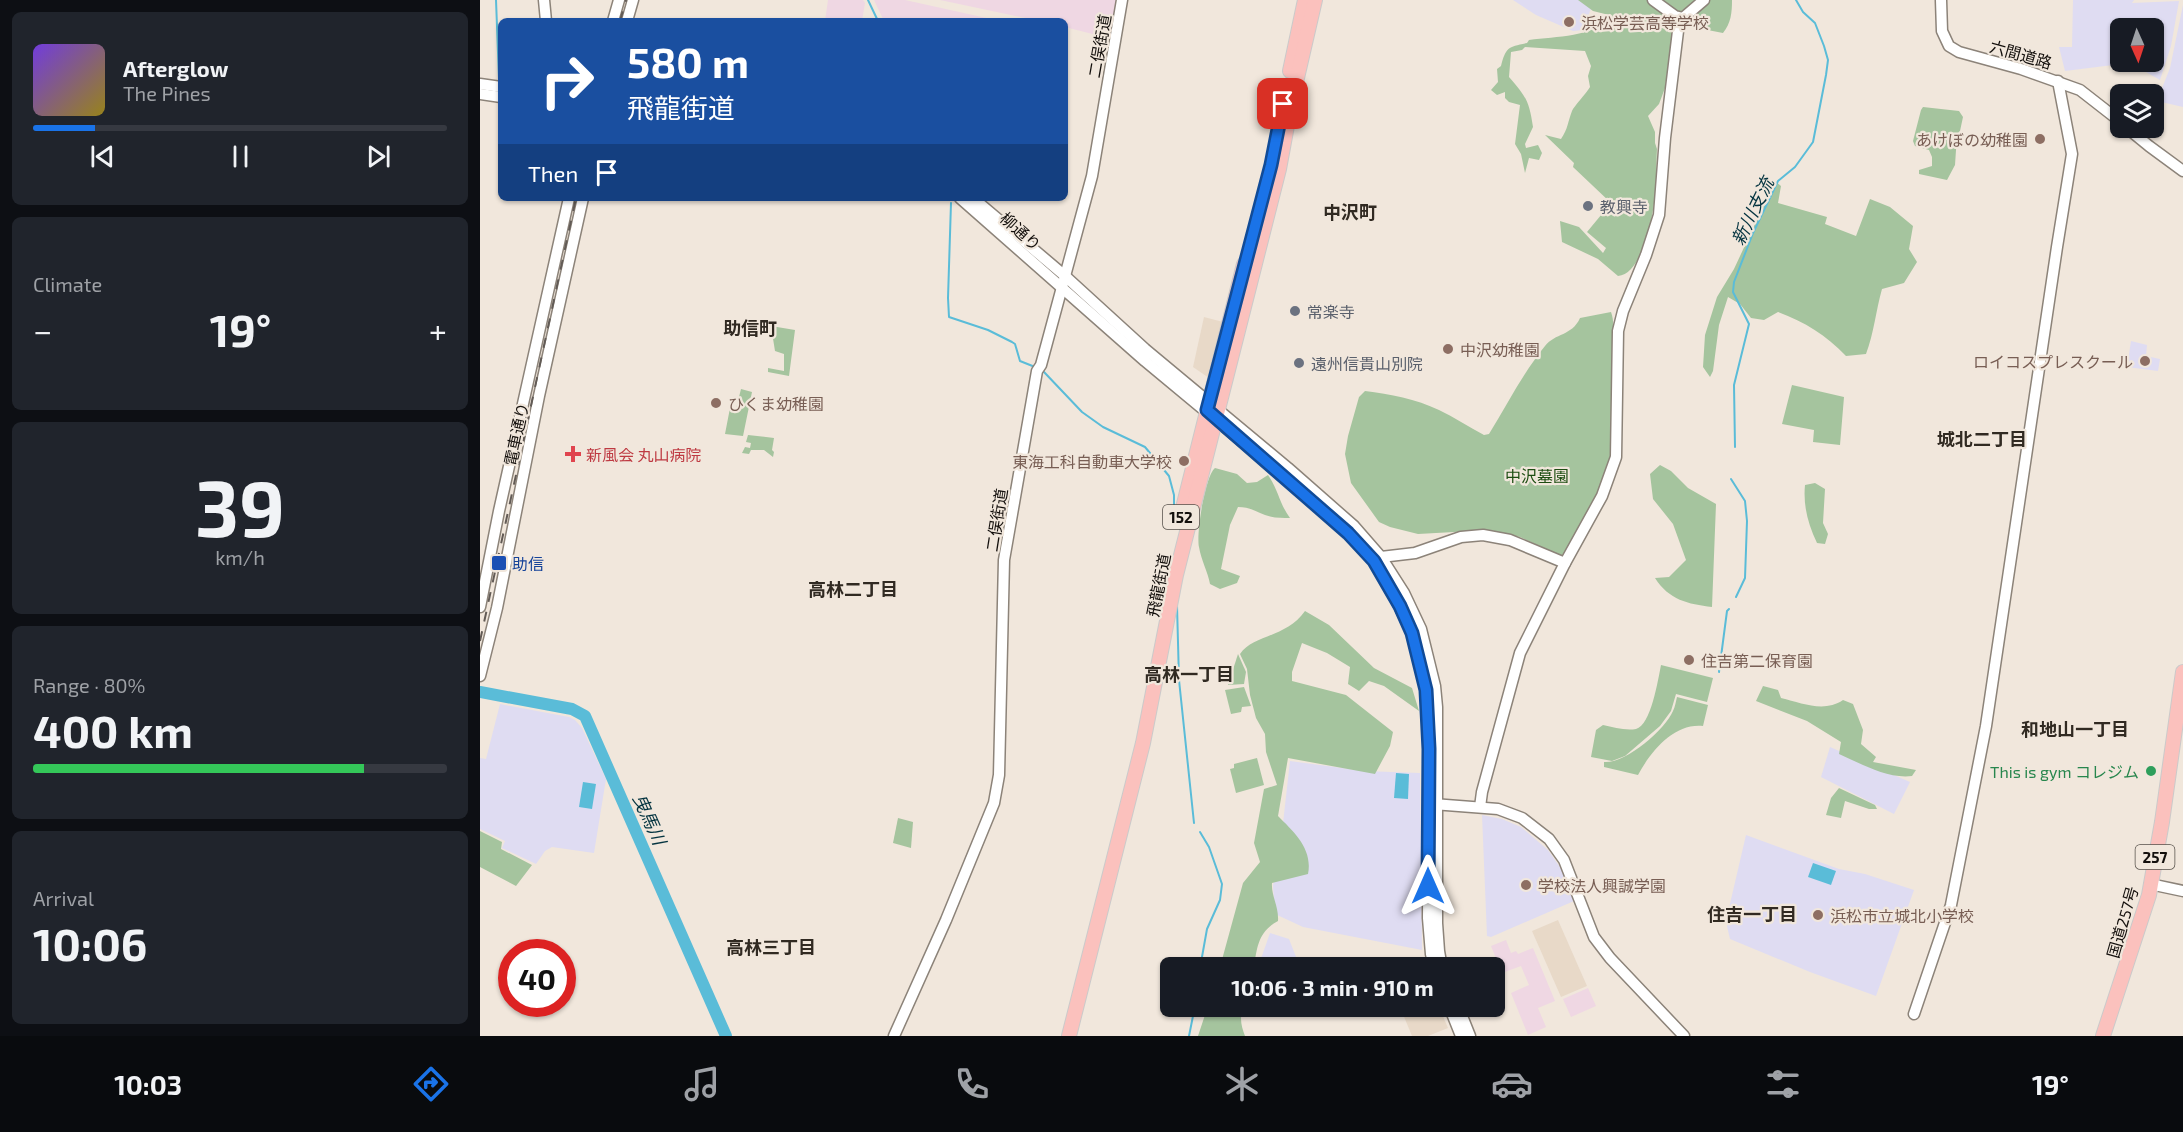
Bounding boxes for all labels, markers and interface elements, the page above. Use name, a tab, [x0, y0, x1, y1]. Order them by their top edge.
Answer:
street label: 二俣街道	[1084, 13, 1114, 79]
place label: 浜松学芸高等学校	[1581, 13, 1709, 32]
marker: 浜松学芸高等学校	[1562, 15, 1576, 29]
north arrow	[2110, 18, 2164, 72]
map controls	[2110, 18, 2164, 138]
text: 580 m	[627, 36, 749, 86]
street label: 六間道路	[1988, 36, 2054, 72]
icon: right	[528, 42, 606, 120]
text: Afterglow	[123, 55, 228, 81]
pin	[1257, 78, 1308, 129]
text: The Pines	[123, 81, 211, 105]
button: layers	[2110, 84, 2164, 138]
icon: arrive	[1266, 87, 1299, 120]
text: 飛龍街道	[627, 91, 735, 123]
place label: あけぼの幼稚園	[1916, 130, 2028, 149]
marker: あけぼの幼稚園	[2033, 132, 2047, 146]
icon: previous	[86, 140, 119, 173]
icon: pause	[224, 140, 257, 173]
icon: next	[362, 140, 395, 173]
icon: arrive	[590, 156, 623, 189]
text: Then	[528, 160, 578, 186]
water label: 新川支流	[1726, 171, 1779, 248]
place label: 教興寺	[1600, 197, 1648, 216]
marker: 教興寺	[1581, 199, 1595, 213]
district label: 中沢町	[1323, 201, 1377, 223]
street label: 柳通り	[997, 208, 1045, 254]
text: Climate	[33, 272, 102, 296]
text: 19°	[210, 302, 271, 356]
place label: 常楽寺	[1307, 302, 1355, 321]
marker: 常楽寺	[1288, 304, 1302, 318]
text: −	[33, 310, 52, 350]
text: +	[429, 310, 447, 350]
district label: 助信町	[723, 317, 777, 339]
place label: 中沢幼稚園	[1460, 340, 1540, 359]
marker: 中沢幼稚園	[1441, 342, 1455, 356]
place label: ロイコスプレスクール	[1973, 352, 2133, 371]
place label: 遠州信貴山別院	[1311, 354, 1423, 373]
marker: ロイコスプレスクール	[2138, 354, 2152, 368]
marker: 遠州信貴山別院	[1292, 356, 1306, 370]
place label: ひくま幼稚園	[728, 394, 824, 413]
marker: ひくま幼稚園	[709, 396, 723, 410]
street label: 電車通り	[500, 401, 532, 467]
district label: 城北二丁目	[1937, 428, 2027, 450]
marker: 新風会 丸山病院	[564, 445, 582, 463]
place label: 新風会 丸山病院	[586, 445, 702, 464]
place label: 東海工科自動車大学校	[1012, 452, 1172, 471]
marker: 東海工科自動車大学校	[1177, 454, 1191, 468]
text: 39	[195, 459, 285, 553]
park label: 中沢墓園	[1505, 466, 1569, 485]
street label: 二俣街道	[982, 487, 1010, 553]
road number: 152	[1163, 505, 1199, 529]
text: km/h	[215, 545, 265, 569]
street label: 飛龍街道	[1143, 552, 1173, 618]
marker: 助信	[490, 554, 508, 572]
place label: 助信	[512, 554, 544, 573]
district label: 高林二丁目	[808, 578, 898, 600]
place label: 住吉第二保育園	[1701, 651, 1813, 670]
marker: 住吉第二保育園	[1682, 653, 1696, 667]
district label: 高林一丁目	[1144, 663, 1234, 685]
text: Range · 80%	[33, 673, 146, 697]
text: 400 km	[33, 703, 193, 757]
district label: 和地山一丁目	[2021, 718, 2129, 740]
place label: This is gym コレジム	[1990, 762, 2139, 781]
marker: This is gym コレジム	[2144, 764, 2158, 778]
water label: 曳馬川	[629, 790, 672, 850]
road number: 257	[2136, 845, 2174, 869]
position arrow	[1396, 854, 1460, 918]
place label: 学校法人興誠学園	[1538, 876, 1666, 895]
marker: 学校法人興誠学園	[1519, 878, 1533, 892]
street label: 国道257号	[2103, 884, 2141, 960]
text: Arrival	[33, 886, 94, 910]
district label: 住吉一丁目	[1707, 903, 1797, 925]
place label: 浜松市立城北小学校	[1830, 906, 1974, 925]
marker: 浜松市立城北小学校	[1811, 908, 1825, 922]
text: 10:06	[33, 916, 147, 970]
district label: 高林三丁目	[726, 936, 816, 958]
speed limit sign: 40	[498, 939, 576, 1017]
text: 10:06 · 3 min · 910 m	[1231, 974, 1434, 1000]
icon: directions	[410, 1063, 452, 1105]
icon: music	[681, 1063, 723, 1105]
icon: phone	[951, 1063, 993, 1105]
icon: climate	[1221, 1063, 1263, 1105]
icon: car	[1491, 1063, 1533, 1105]
icon: filters	[1762, 1063, 1804, 1105]
text: 10:03	[114, 1068, 182, 1100]
text: 19°	[2032, 1068, 2069, 1100]

